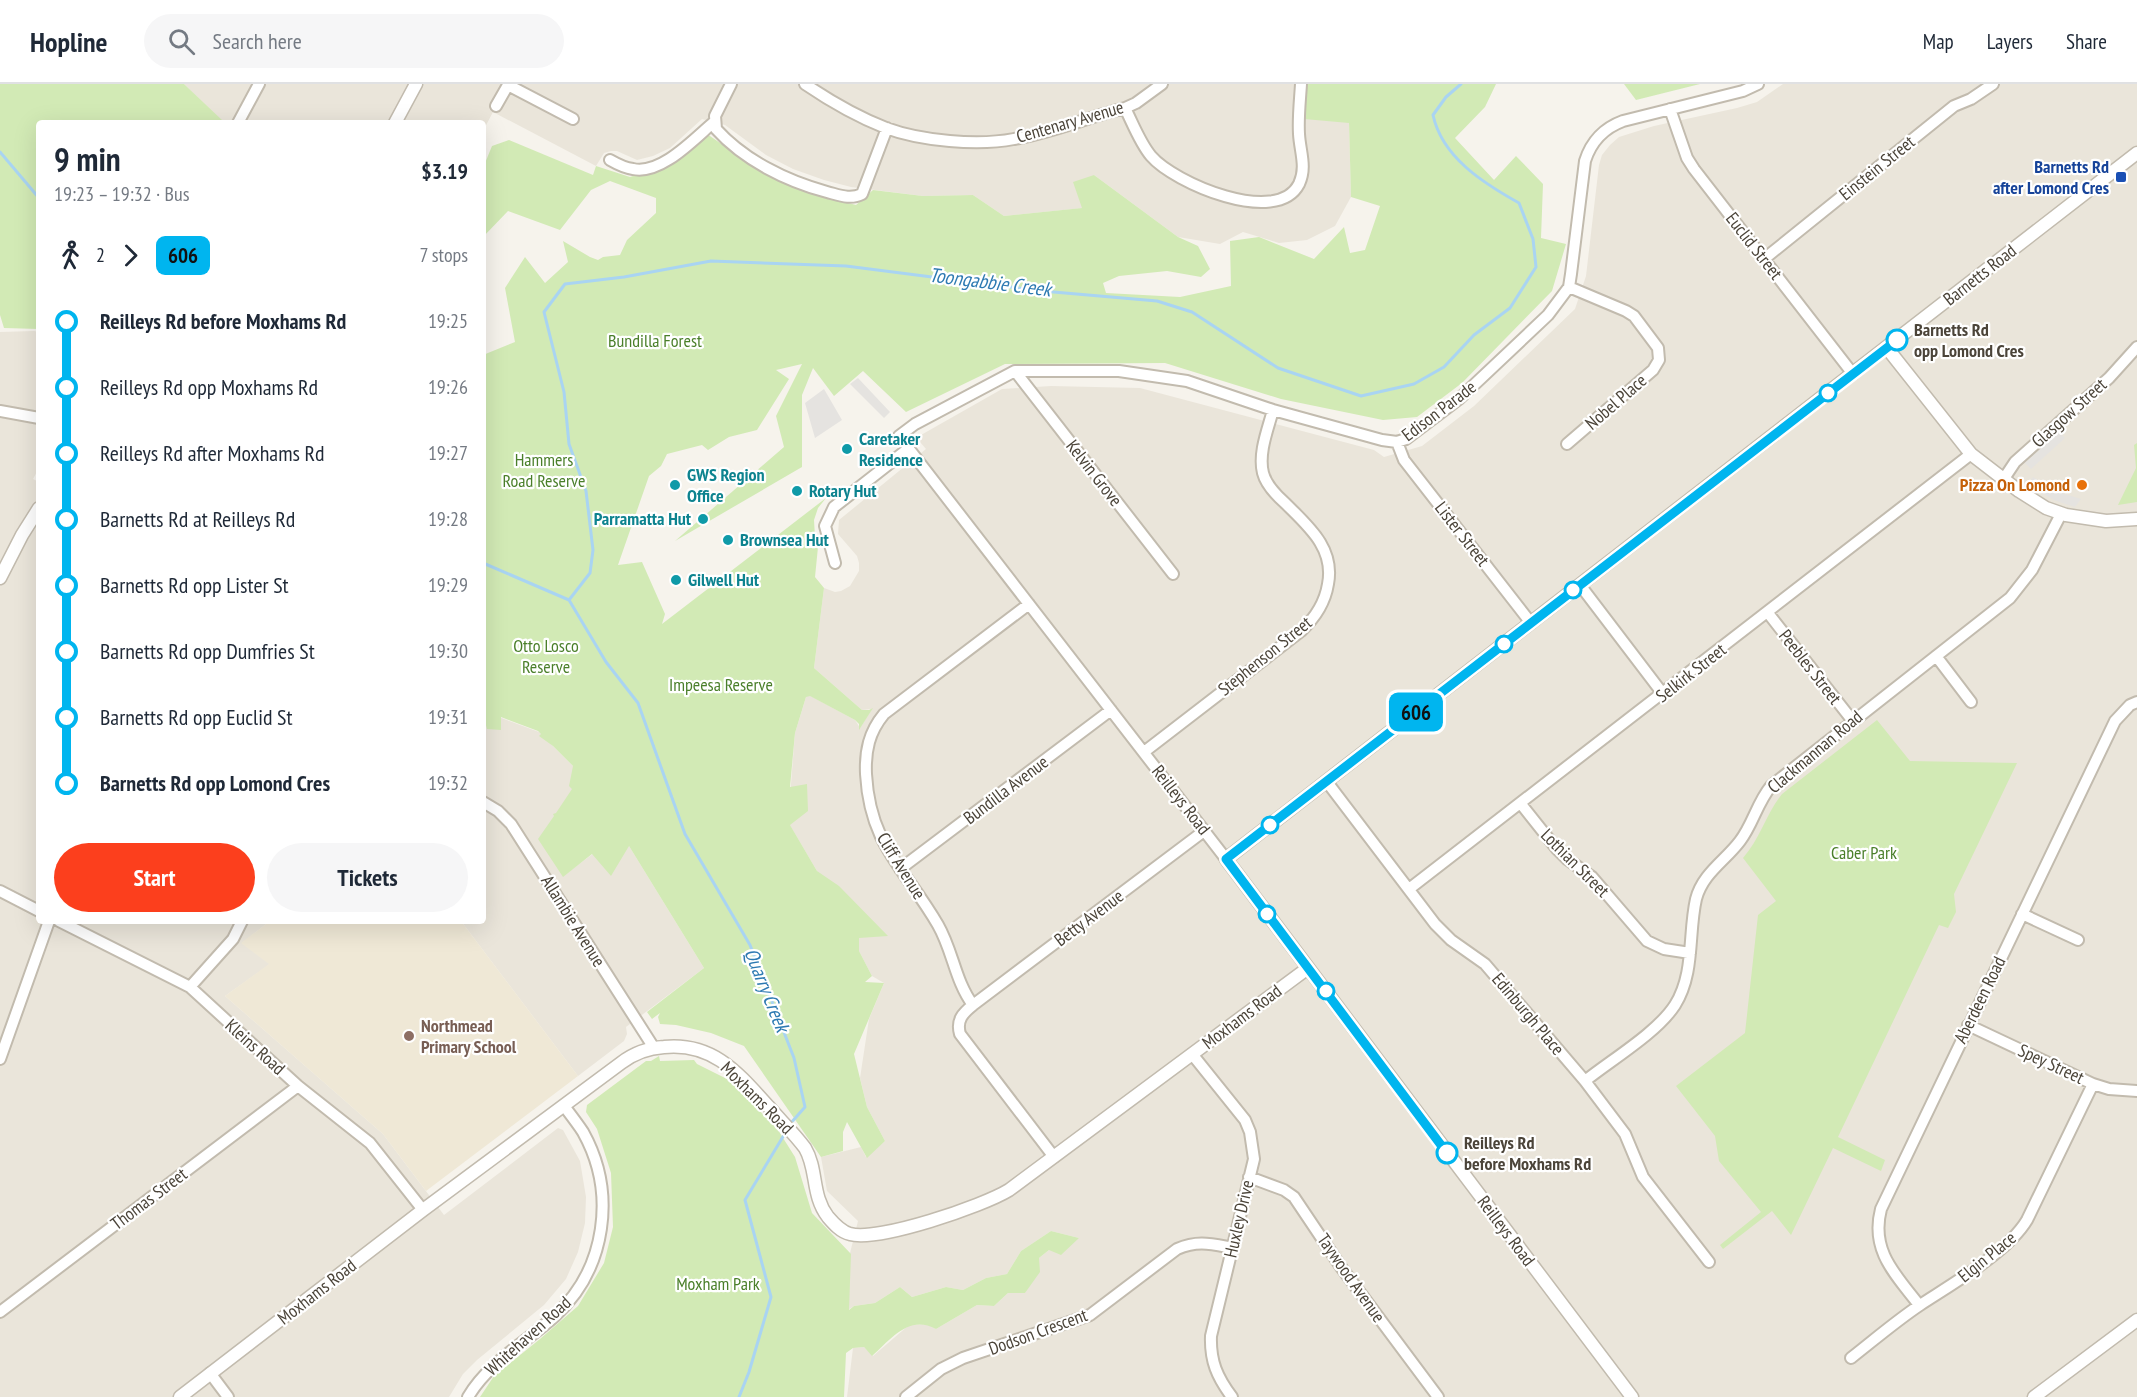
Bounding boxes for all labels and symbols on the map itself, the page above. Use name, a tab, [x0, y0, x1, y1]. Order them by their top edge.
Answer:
street label: Centenary Avenue	[1014, 95, 1126, 148]
street label: Einstein Street	[1834, 130, 1919, 205]
place label: Barnetts Rd after Lomond Cres	[1993, 155, 2109, 199]
marker: Barnetts Rd after Lomond Cres	[2114, 170, 2128, 184]
street label: Euclid Street	[1721, 208, 1788, 284]
street label: Barnetts Road	[1939, 239, 2021, 310]
water label: Toongabbie Creek	[928, 262, 1054, 303]
place label: Barnetts Rd opp Lomond Cres	[1914, 318, 2024, 362]
park label: Bundilla Forest	[608, 329, 702, 352]
marker: Barnetts Rd opp Lomond Cres	[1886, 329, 1908, 351]
street label: Nobel Place	[1580, 369, 1651, 434]
street label: Glasgow Street	[2026, 373, 2111, 452]
street label: Edison Parade	[1397, 375, 1480, 446]
unlabelled marker	[1819, 384, 1837, 402]
place label: Caretaker Residence	[859, 427, 923, 471]
street label: Kelvin Grove	[1061, 435, 1128, 511]
marker: Caretaker Residence	[840, 442, 854, 456]
park label: Hammers Road Reserve	[503, 448, 585, 492]
place label: GWS Region Office	[687, 463, 765, 507]
place label: Pizza On Lomond	[1960, 473, 2070, 496]
marker: GWS Region Office	[668, 478, 682, 492]
marker: Pizza On Lomond	[2075, 478, 2089, 492]
place label: Rotary Hut	[809, 479, 877, 502]
marker: Rotary Hut	[790, 484, 804, 498]
street label: Lister Street	[1430, 497, 1495, 571]
place label: Parramatta Hut	[594, 507, 692, 530]
marker: Parramatta Hut	[696, 512, 710, 526]
place label: Brownsea Hut	[740, 528, 830, 551]
marker: Brownsea Hut	[721, 533, 735, 547]
place label: Gilwell Hut	[688, 568, 760, 591]
marker: Gilwell Hut	[669, 573, 683, 587]
unlabelled marker	[1564, 581, 1582, 599]
street label: Stephenson Street	[1213, 611, 1316, 700]
street label: Peebles Street	[1774, 625, 1847, 709]
park label: Otto Losco Reserve	[513, 634, 579, 678]
unlabelled marker	[1495, 635, 1513, 653]
street label: Selkirk Street	[1651, 638, 1730, 707]
park label: Impeesa Reserve	[669, 673, 773, 696]
line badge: 606	[1382, 692, 1450, 732]
street label: Clackmannan Road	[1762, 705, 1867, 798]
street label: Bundilla Avenue	[959, 750, 1053, 829]
street label: Reilleys Road	[1147, 760, 1216, 839]
unlabelled marker	[1261, 816, 1279, 834]
street label: Lothian Street	[1536, 824, 1614, 902]
street label: Cliff Avenue	[872, 828, 931, 903]
park label: Caber Park	[1831, 841, 1897, 864]
street label: Allambie Avenue	[536, 871, 611, 971]
street label: Betty Avenue	[1050, 884, 1128, 951]
unlabelled marker	[1258, 905, 1276, 923]
water label: Quarry Creek	[738, 944, 796, 1038]
street label: Aberdeen Road	[1949, 953, 2010, 1047]
street label: Edinburgh Place	[1487, 968, 1569, 1060]
street label: Moxhams Road	[1197, 979, 1286, 1054]
unlabelled marker	[1317, 982, 1335, 1000]
street label: Kleins Road	[221, 1014, 290, 1080]
place label: Northmead Primary School	[421, 1014, 517, 1058]
marker: Northmead Primary School	[402, 1029, 416, 1043]
street label: Spey Street	[2015, 1038, 2088, 1089]
street label: Moxhams Road	[716, 1056, 799, 1139]
place label: Reilleys Rd before Moxhams Rd	[1464, 1131, 1591, 1175]
marker: Reilleys Rd before Moxhams Rd	[1436, 1142, 1458, 1164]
street label: Thomas Street	[106, 1162, 192, 1235]
street label: Huxley Drive	[1218, 1178, 1259, 1260]
street label: Reilleys Road	[1472, 1191, 1540, 1270]
street label: Elgin Place	[1953, 1226, 2020, 1287]
street label: Taywood Avenue	[1312, 1229, 1390, 1327]
street label: Moxhams Road	[273, 1254, 361, 1330]
park label: Moxham Park	[676, 1272, 760, 1295]
street label: Whitehaven Road	[480, 1291, 576, 1380]
street label: Dodson Crescent	[985, 1303, 1090, 1360]

